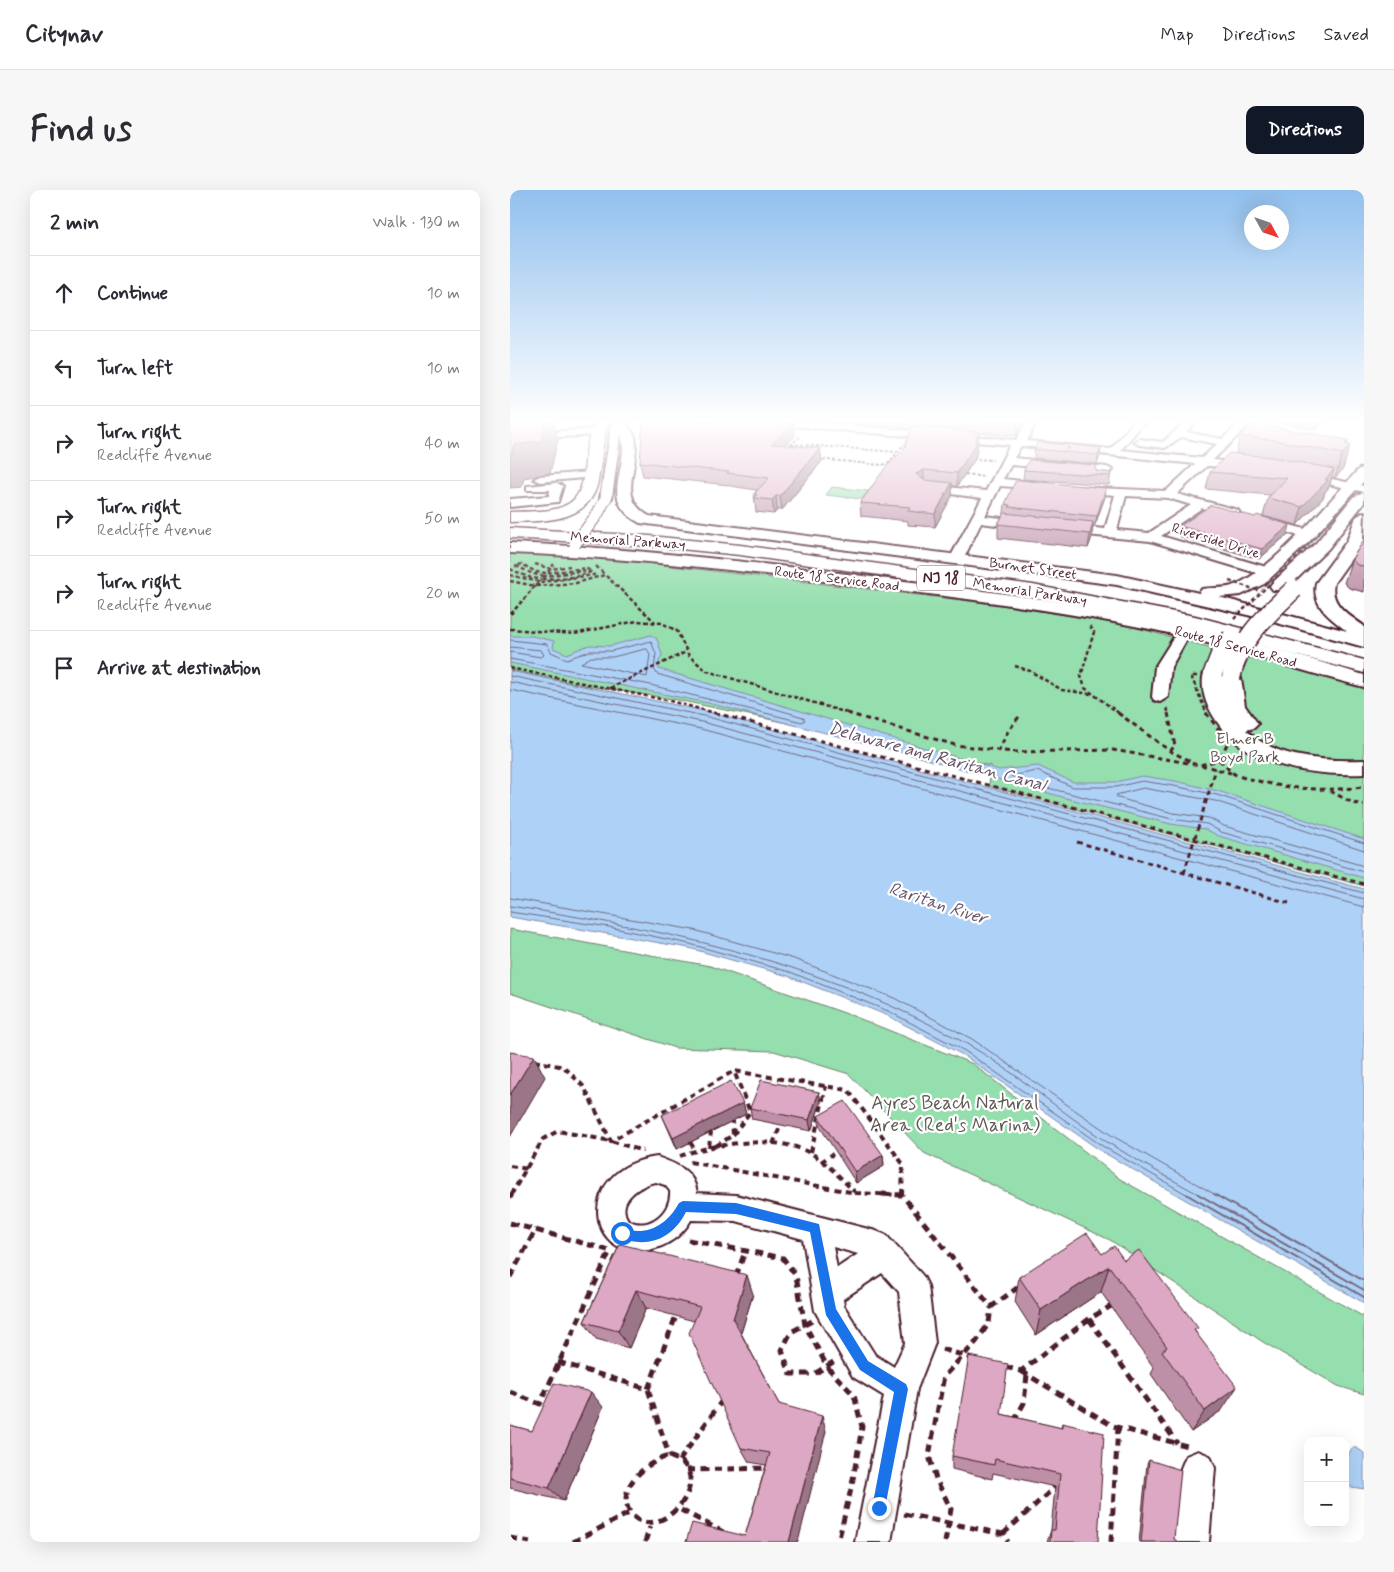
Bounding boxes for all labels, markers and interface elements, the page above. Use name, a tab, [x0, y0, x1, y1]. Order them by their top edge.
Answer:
text: Citynav	[25, 19, 103, 50]
text: Map	[1161, 23, 1194, 47]
text: Directions	[1222, 23, 1296, 47]
text: Saved	[1324, 23, 1369, 47]
button: Directions	[1246, 106, 1364, 154]
text: Find us	[30, 107, 132, 153]
north arrow	[1244, 205, 1289, 250]
text: 2 min	[50, 209, 99, 237]
text: Walk · 130 m	[373, 212, 460, 233]
icon: ahead	[50, 279, 78, 307]
text: Continue	[97, 281, 168, 306]
text: 10 m	[427, 283, 460, 304]
icon: left	[50, 354, 78, 382]
text: Turn left	[97, 356, 173, 381]
text: 10 m	[427, 358, 460, 379]
text: Turn right	[97, 420, 181, 445]
icon: right	[50, 429, 78, 457]
text: 40 m	[424, 433, 460, 454]
text: Redcliffe Avenue	[97, 445, 212, 466]
text: Turn right	[97, 495, 181, 520]
icon: right	[50, 504, 78, 532]
text: 50 m	[424, 508, 460, 529]
street label: Riverside Drive	[1170, 519, 1262, 563]
text: Redcliffe Avenue	[97, 520, 212, 541]
street label: Memorial Parkway	[570, 528, 686, 554]
street label: Burnet Street	[988, 554, 1078, 584]
street label: Route 18 Service Road	[773, 562, 900, 596]
road number: NJ 18	[917, 566, 965, 590]
text: Turn right	[97, 570, 181, 595]
street label: Memorial Parkway	[971, 574, 1088, 610]
icon: right	[50, 579, 78, 607]
text: 20 m	[426, 583, 460, 604]
text: Redcliffe Avenue	[97, 595, 212, 616]
street label: Route 18 Service Road	[1173, 622, 1299, 672]
icon: arrive	[50, 654, 78, 682]
text: Arrive at destination	[97, 656, 261, 681]
water label: Delaware and Raritan Canal	[825, 716, 1050, 798]
park label: Elmer B Boyd Park	[1210, 729, 1280, 768]
water label: Raritan River	[886, 877, 992, 932]
park label: Ayres Beach Natural Area (Red's Marina)	[870, 1091, 1040, 1138]
route start	[611, 1222, 634, 1245]
map controls	[1304, 1437, 1349, 1527]
button: +	[1304, 1437, 1349, 1482]
button: −	[1304, 1482, 1349, 1527]
route end	[868, 1497, 891, 1520]

